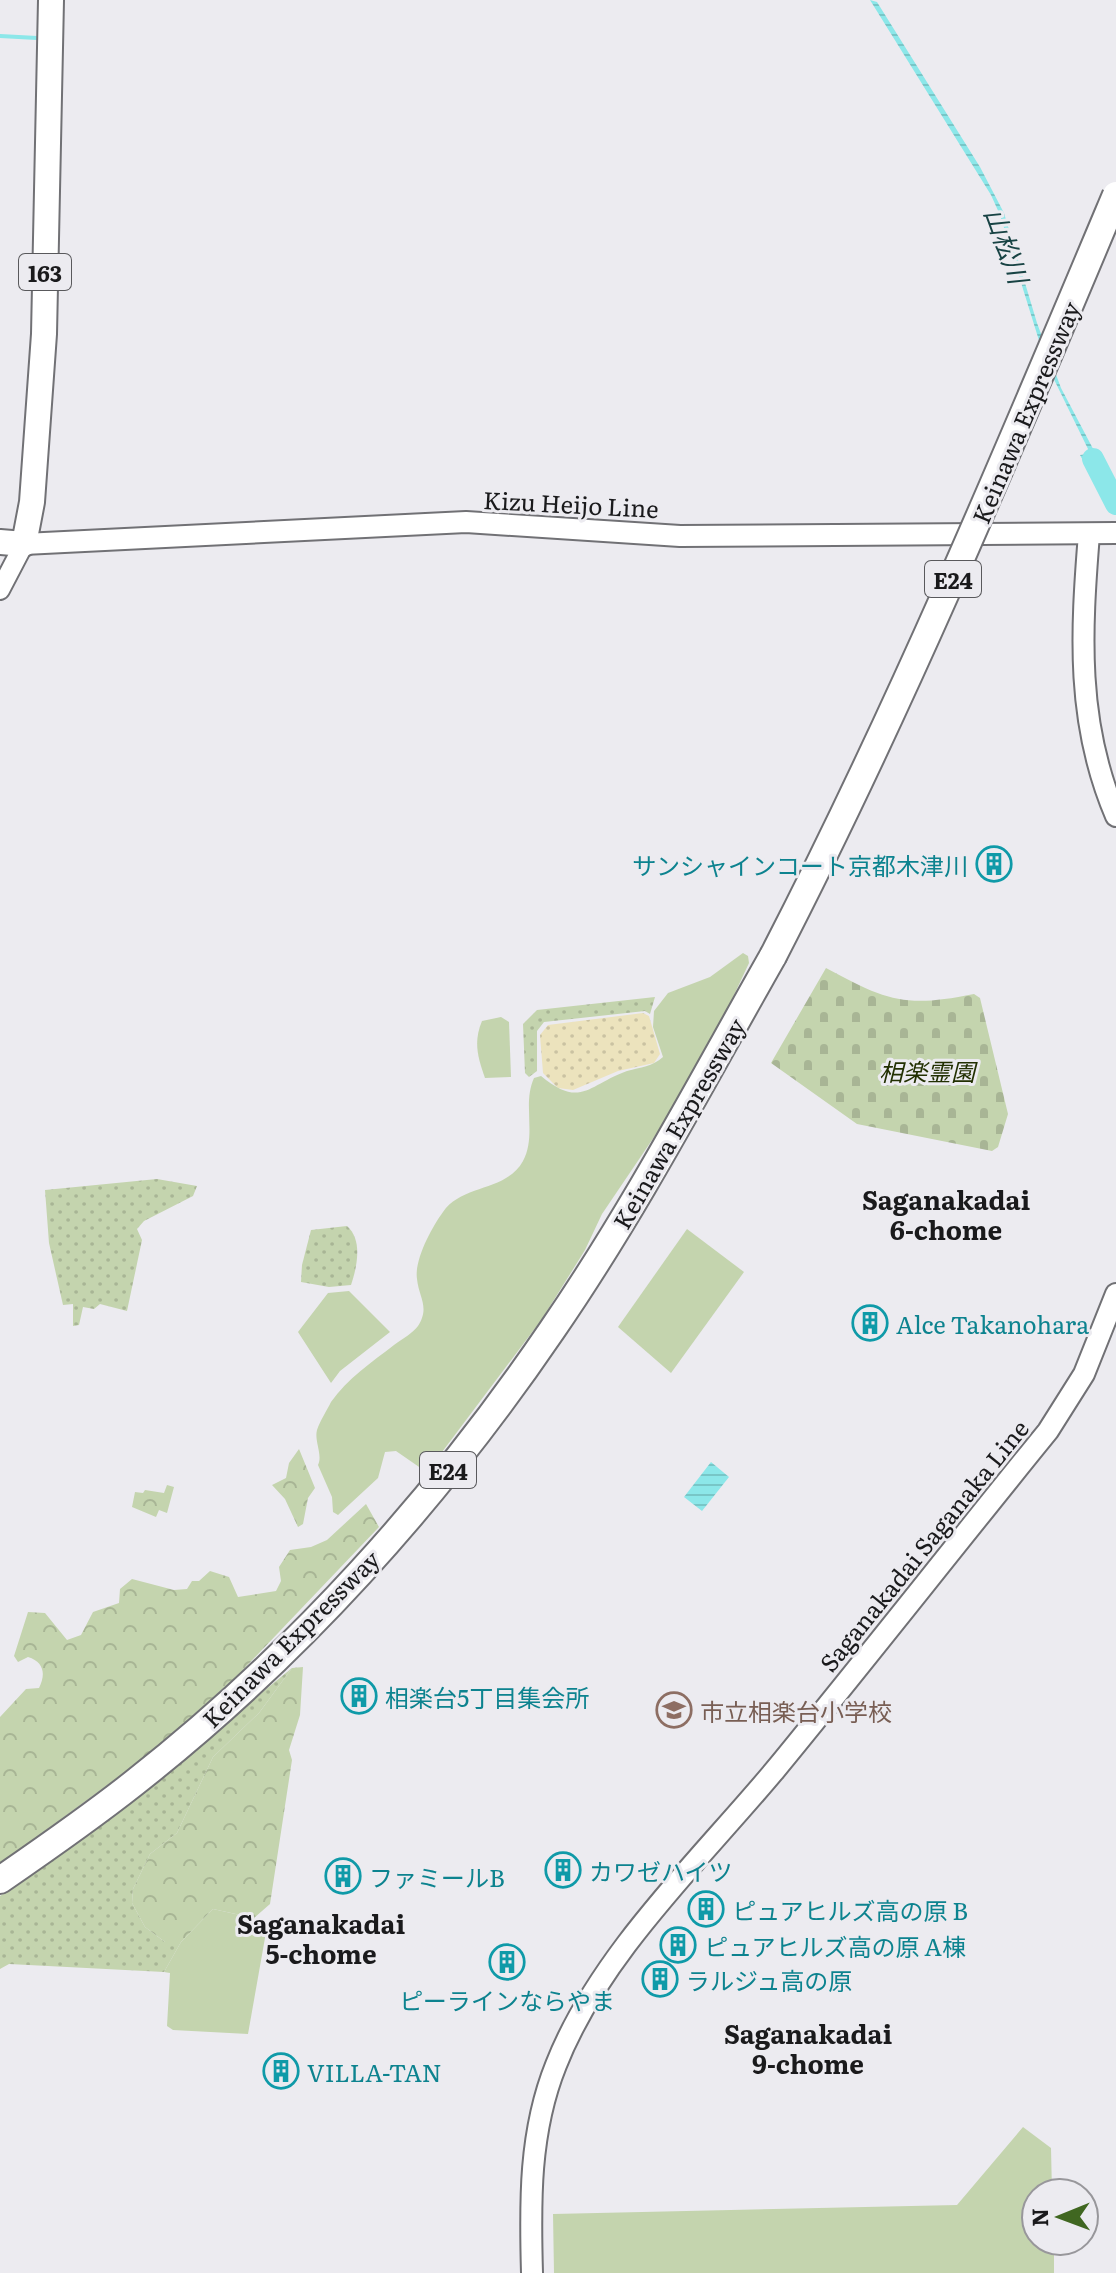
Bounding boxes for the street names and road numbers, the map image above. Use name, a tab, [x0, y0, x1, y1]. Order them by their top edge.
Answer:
road number: 163	[19, 254, 71, 290]
street label: Keinawa Expressway	[962, 295, 1088, 529]
street label: Kizu Heijo Line	[482, 481, 660, 525]
road number: E24	[925, 561, 981, 597]
street label: Keinawa Expressway	[603, 1011, 753, 1235]
street label: Saganakadai Saganaka Line	[810, 1412, 1036, 1678]
road number: E24	[420, 1452, 476, 1488]
street label: Keinawa Expressway	[193, 1541, 387, 1735]

